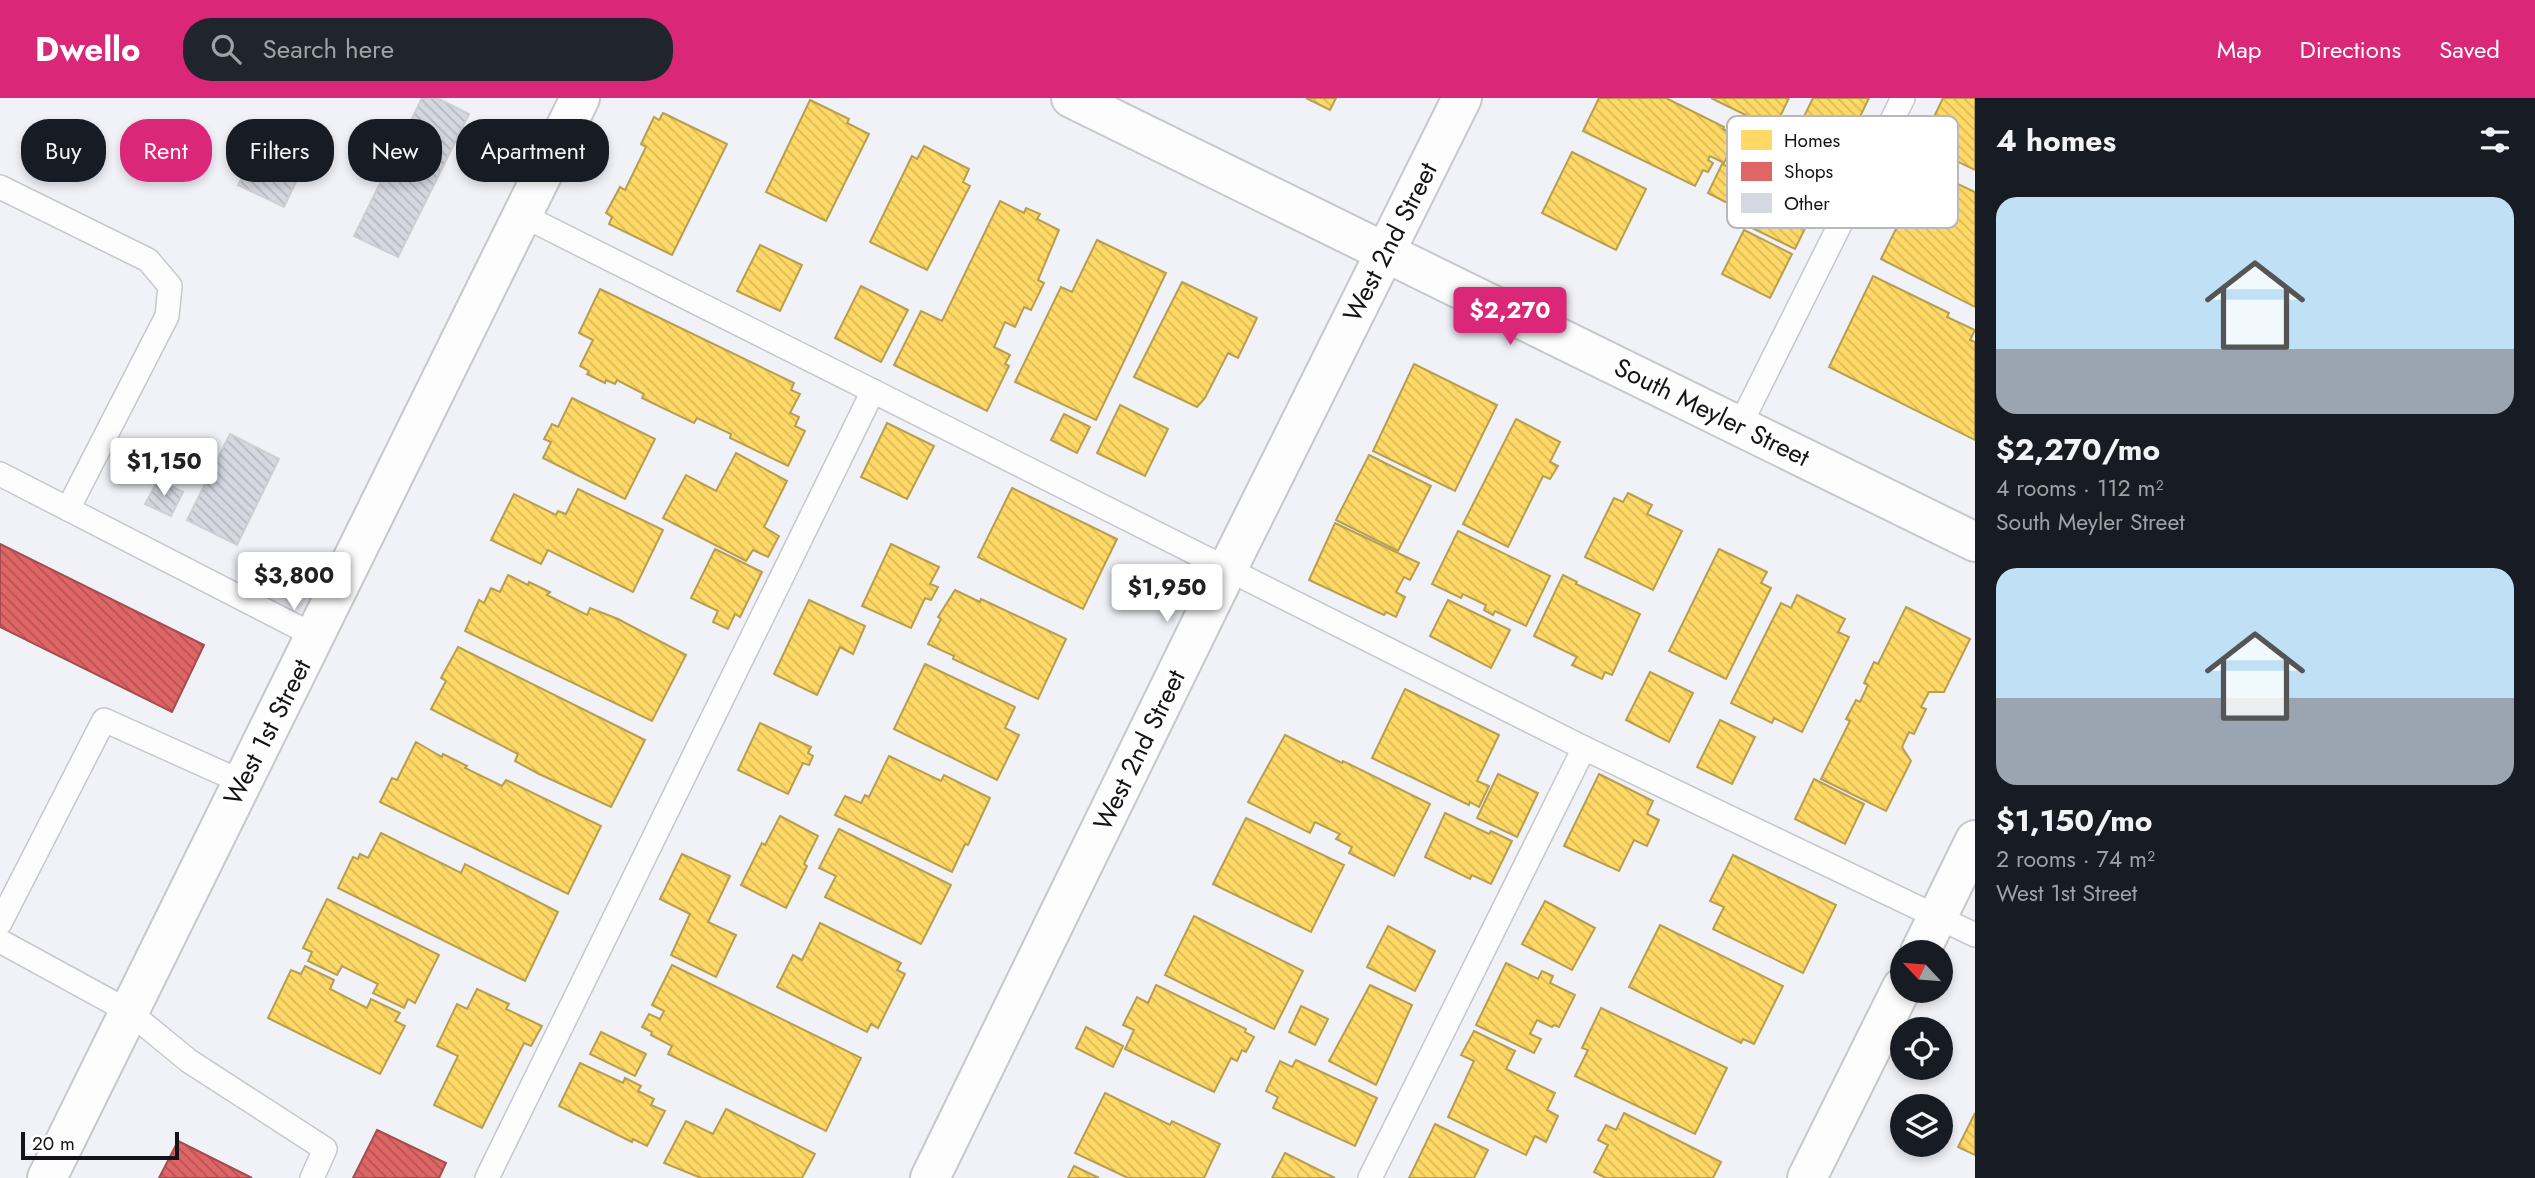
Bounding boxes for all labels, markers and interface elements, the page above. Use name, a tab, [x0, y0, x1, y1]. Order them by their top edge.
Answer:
search box	[183, 18, 673, 81]
text: Dwello	[35, 26, 141, 73]
icon: search	[207, 30, 245, 68]
text: Search here	[263, 30, 394, 68]
text: Map	[2217, 32, 2262, 67]
text: Directions	[2300, 32, 2401, 67]
text: Saved	[2439, 32, 2500, 67]
legend	[1727, 116, 1958, 228]
chip: Buy	[21, 119, 106, 182]
chip: Rent	[120, 119, 212, 182]
chip: Filters	[226, 119, 334, 182]
chip: New	[348, 119, 442, 182]
chip: Apartment	[456, 119, 609, 182]
text: 4 homes	[1996, 119, 2116, 162]
icon: filters	[2476, 121, 2514, 159]
text: Homes	[1784, 127, 1841, 154]
street label: West 2nd Street	[1333, 155, 1447, 328]
text: Shops	[1784, 158, 1834, 185]
text: Other	[1784, 190, 1830, 217]
icon: home	[2192, 242, 2318, 368]
pin: $2,270	[1453, 288, 1567, 347]
text: $2,270	[1469, 293, 1551, 327]
street label: South Meyler Street	[1608, 348, 1817, 476]
text: $2,270/mo	[1996, 428, 2160, 471]
pin: $1,150	[107, 438, 221, 498]
text: $1,150	[126, 444, 202, 478]
text: 4 rooms · 112 m²	[1996, 471, 2163, 505]
text: South Meyler Street	[1996, 505, 2185, 539]
pin: $3,800	[237, 552, 351, 612]
text: $3,800	[254, 558, 334, 592]
pin: $1,950	[1110, 564, 1224, 624]
text: $1,950	[1128, 570, 1206, 604]
icon: home	[2192, 613, 2318, 739]
street label: West 1st Street	[214, 651, 321, 812]
street label: West 2nd Street	[1084, 662, 1195, 837]
text: $1,150/mo	[1996, 799, 2153, 842]
text: 2 rooms · 74 m²	[1996, 842, 2155, 876]
text: West 1st Street	[1996, 876, 2137, 910]
north arrow	[1890, 940, 1953, 1003]
map controls	[1890, 940, 1953, 1157]
button: locate	[1890, 1017, 1953, 1080]
button: layers	[1890, 1094, 1953, 1157]
scale bar	[21, 1129, 178, 1161]
text: 20 m	[32, 1130, 75, 1157]

